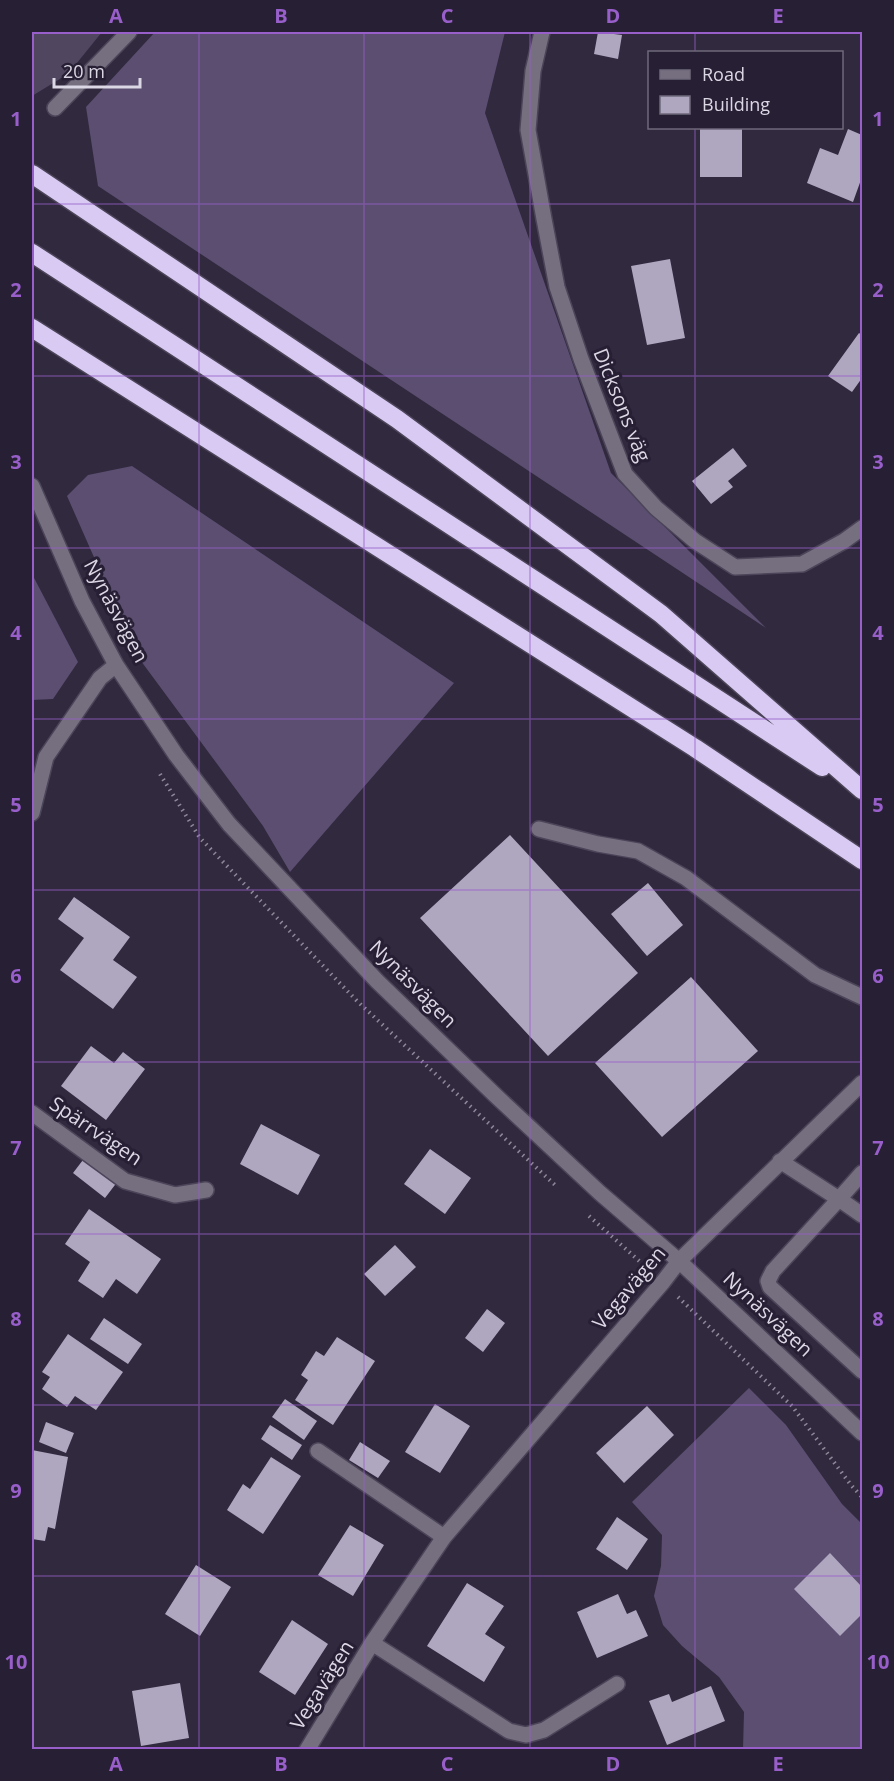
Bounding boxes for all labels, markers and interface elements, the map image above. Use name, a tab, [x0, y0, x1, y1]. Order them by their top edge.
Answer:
text: A	[109, 2, 123, 29]
text: B	[274, 2, 288, 29]
text: C	[441, 2, 454, 29]
text: D	[606, 2, 620, 29]
text: E	[772, 2, 784, 29]
scale bar	[54, 51, 140, 89]
legend	[648, 51, 843, 129]
text: 20 m	[63, 59, 105, 83]
text: Road	[702, 62, 745, 86]
text: Building	[702, 92, 770, 116]
text: 1	[10, 105, 22, 132]
text: 1	[872, 105, 884, 132]
text: 2	[10, 276, 22, 303]
text: 2	[872, 276, 884, 303]
street label: Dicksons väg	[587, 344, 658, 466]
text: 3	[10, 448, 22, 475]
text: 3	[872, 448, 884, 475]
street label: Nynäsvägen	[78, 554, 155, 667]
text: 4	[10, 619, 22, 646]
text: 4	[872, 619, 884, 646]
text: 5	[10, 791, 22, 818]
text: 5	[872, 791, 884, 818]
street label: Nynäsvägen	[364, 934, 463, 1033]
text: 6	[10, 962, 22, 989]
text: 6	[872, 962, 884, 989]
street label: Spärrvägen	[45, 1090, 148, 1171]
text: 7	[10, 1134, 22, 1161]
text: 7	[872, 1134, 884, 1161]
street label: Vegavägen	[586, 1240, 671, 1335]
street label: Nynäsvägen	[718, 1265, 819, 1362]
text: 8	[10, 1305, 22, 1332]
text: 8	[872, 1305, 884, 1332]
text: 9	[10, 1477, 22, 1504]
text: 9	[872, 1477, 884, 1504]
street label: Vegavägen	[283, 1635, 360, 1735]
text: 10	[5, 1648, 27, 1675]
text: 10	[867, 1648, 889, 1675]
text: A	[109, 1750, 123, 1777]
text: B	[274, 1750, 288, 1777]
text: C	[441, 1750, 454, 1777]
text: D	[606, 1750, 620, 1777]
text: E	[772, 1750, 784, 1777]

